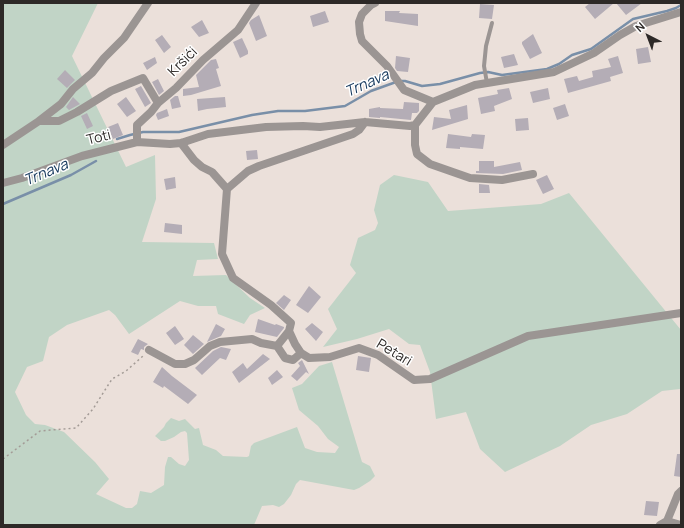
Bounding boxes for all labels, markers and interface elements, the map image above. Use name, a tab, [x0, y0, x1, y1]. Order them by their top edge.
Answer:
north arrow	[628, 16, 668, 56]
text: N	[632, 18, 648, 35]
street label: Kršići	[165, 44, 201, 80]
water label: Trnava	[342, 66, 392, 102]
street label: Toti	[85, 127, 113, 149]
water label: Trnava	[21, 156, 71, 190]
street label: Petari	[373, 336, 415, 370]

